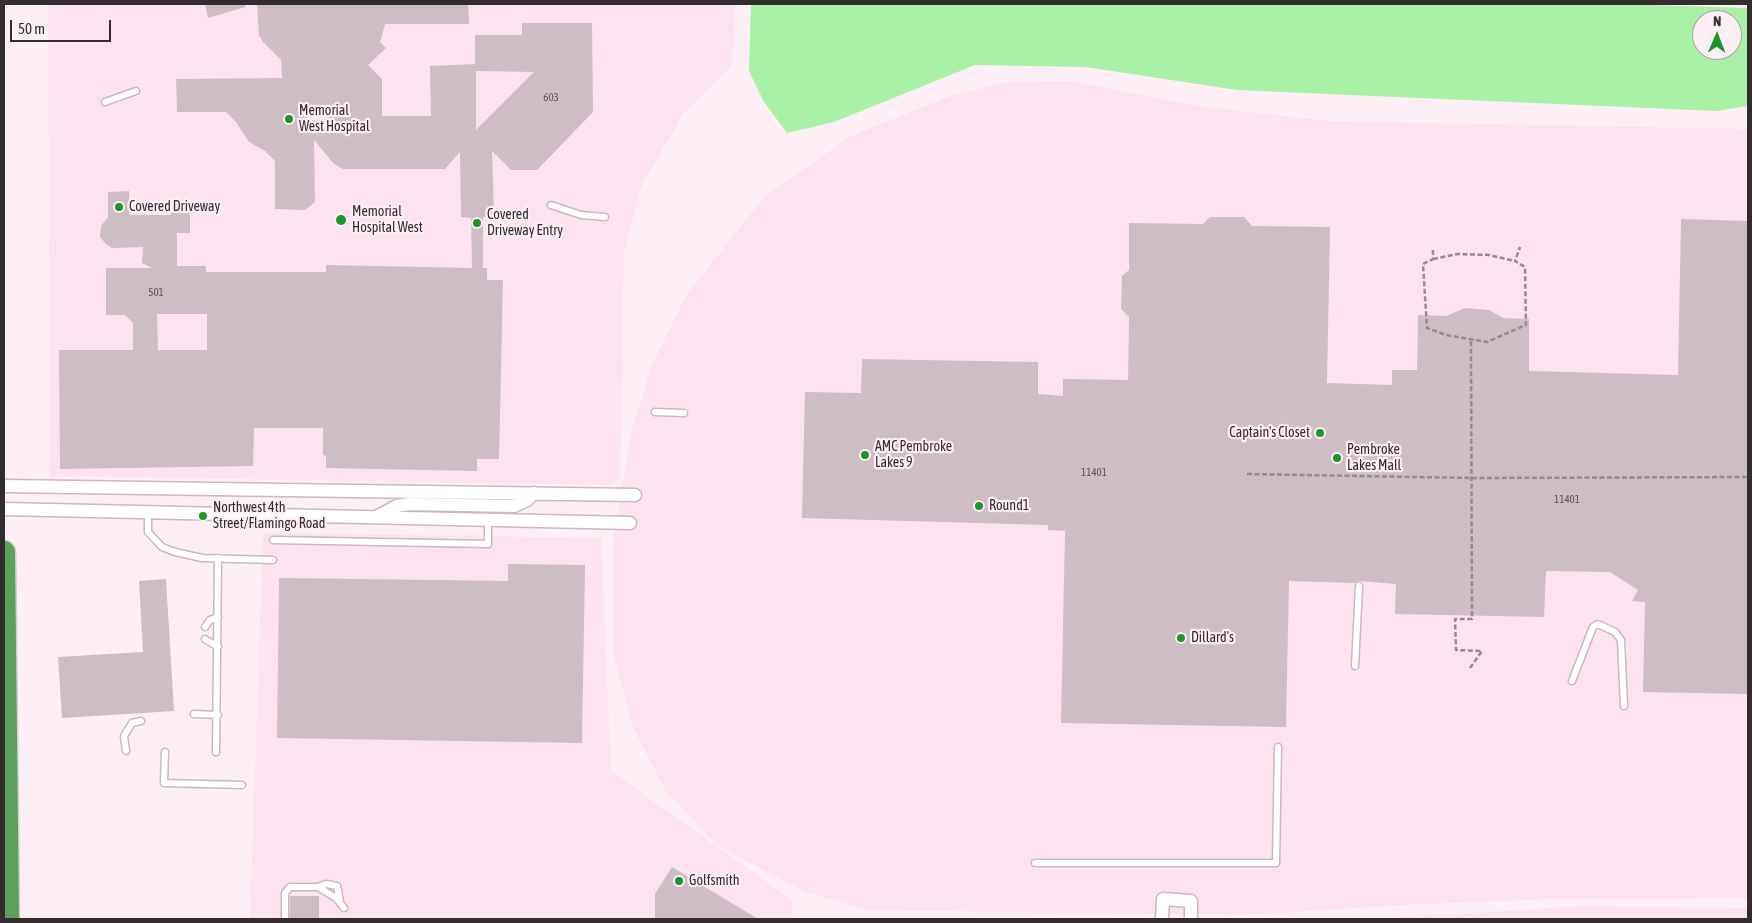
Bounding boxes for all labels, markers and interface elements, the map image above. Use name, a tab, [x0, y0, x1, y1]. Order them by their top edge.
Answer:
scale bar	[12, 10, 114, 42]
north arrow	[1692, 10, 1742, 60]
text: N	[1713, 13, 1722, 29]
text: 50 m	[18, 20, 45, 37]
house number: 603	[543, 91, 559, 105]
place label: Memorial West Hospital	[299, 103, 370, 136]
marker: Memorial West Hospital	[283, 113, 295, 125]
place label: Covered Driveway	[129, 199, 220, 215]
marker: Covered Driveway	[113, 201, 125, 213]
place label: Memorial Hospital West	[352, 204, 423, 236]
place label: Covered Driveway Entry	[487, 207, 563, 240]
marker: Memorial Hospital West	[334, 213, 348, 227]
marker: Covered Driveway Entry	[471, 217, 483, 229]
house number: 501	[148, 286, 164, 300]
place label: Captain's Closet	[1229, 425, 1310, 441]
marker: Captain's Closet	[1314, 427, 1326, 439]
place label: AMC Pembroke Lakes 9	[875, 439, 952, 472]
place label: Pembroke Lakes Mall	[1347, 442, 1401, 474]
marker: AMC Pembroke Lakes 9	[859, 449, 871, 461]
marker: Pembroke Lakes Mall	[1331, 452, 1343, 464]
house number: 11401	[1081, 466, 1107, 480]
house number: 11401	[1554, 493, 1580, 507]
place label: Round1	[989, 498, 1029, 514]
place label: Northwest 4th Street/Flamingo Road	[213, 500, 325, 532]
marker: Round1	[973, 500, 985, 512]
marker: Northwest 4th Street/Flamingo Road	[197, 510, 209, 522]
place label: Dillard's	[1191, 630, 1234, 646]
marker: Dillard's	[1175, 632, 1187, 644]
place label: Golfsmith	[689, 873, 740, 889]
marker: Golfsmith	[673, 875, 685, 887]

